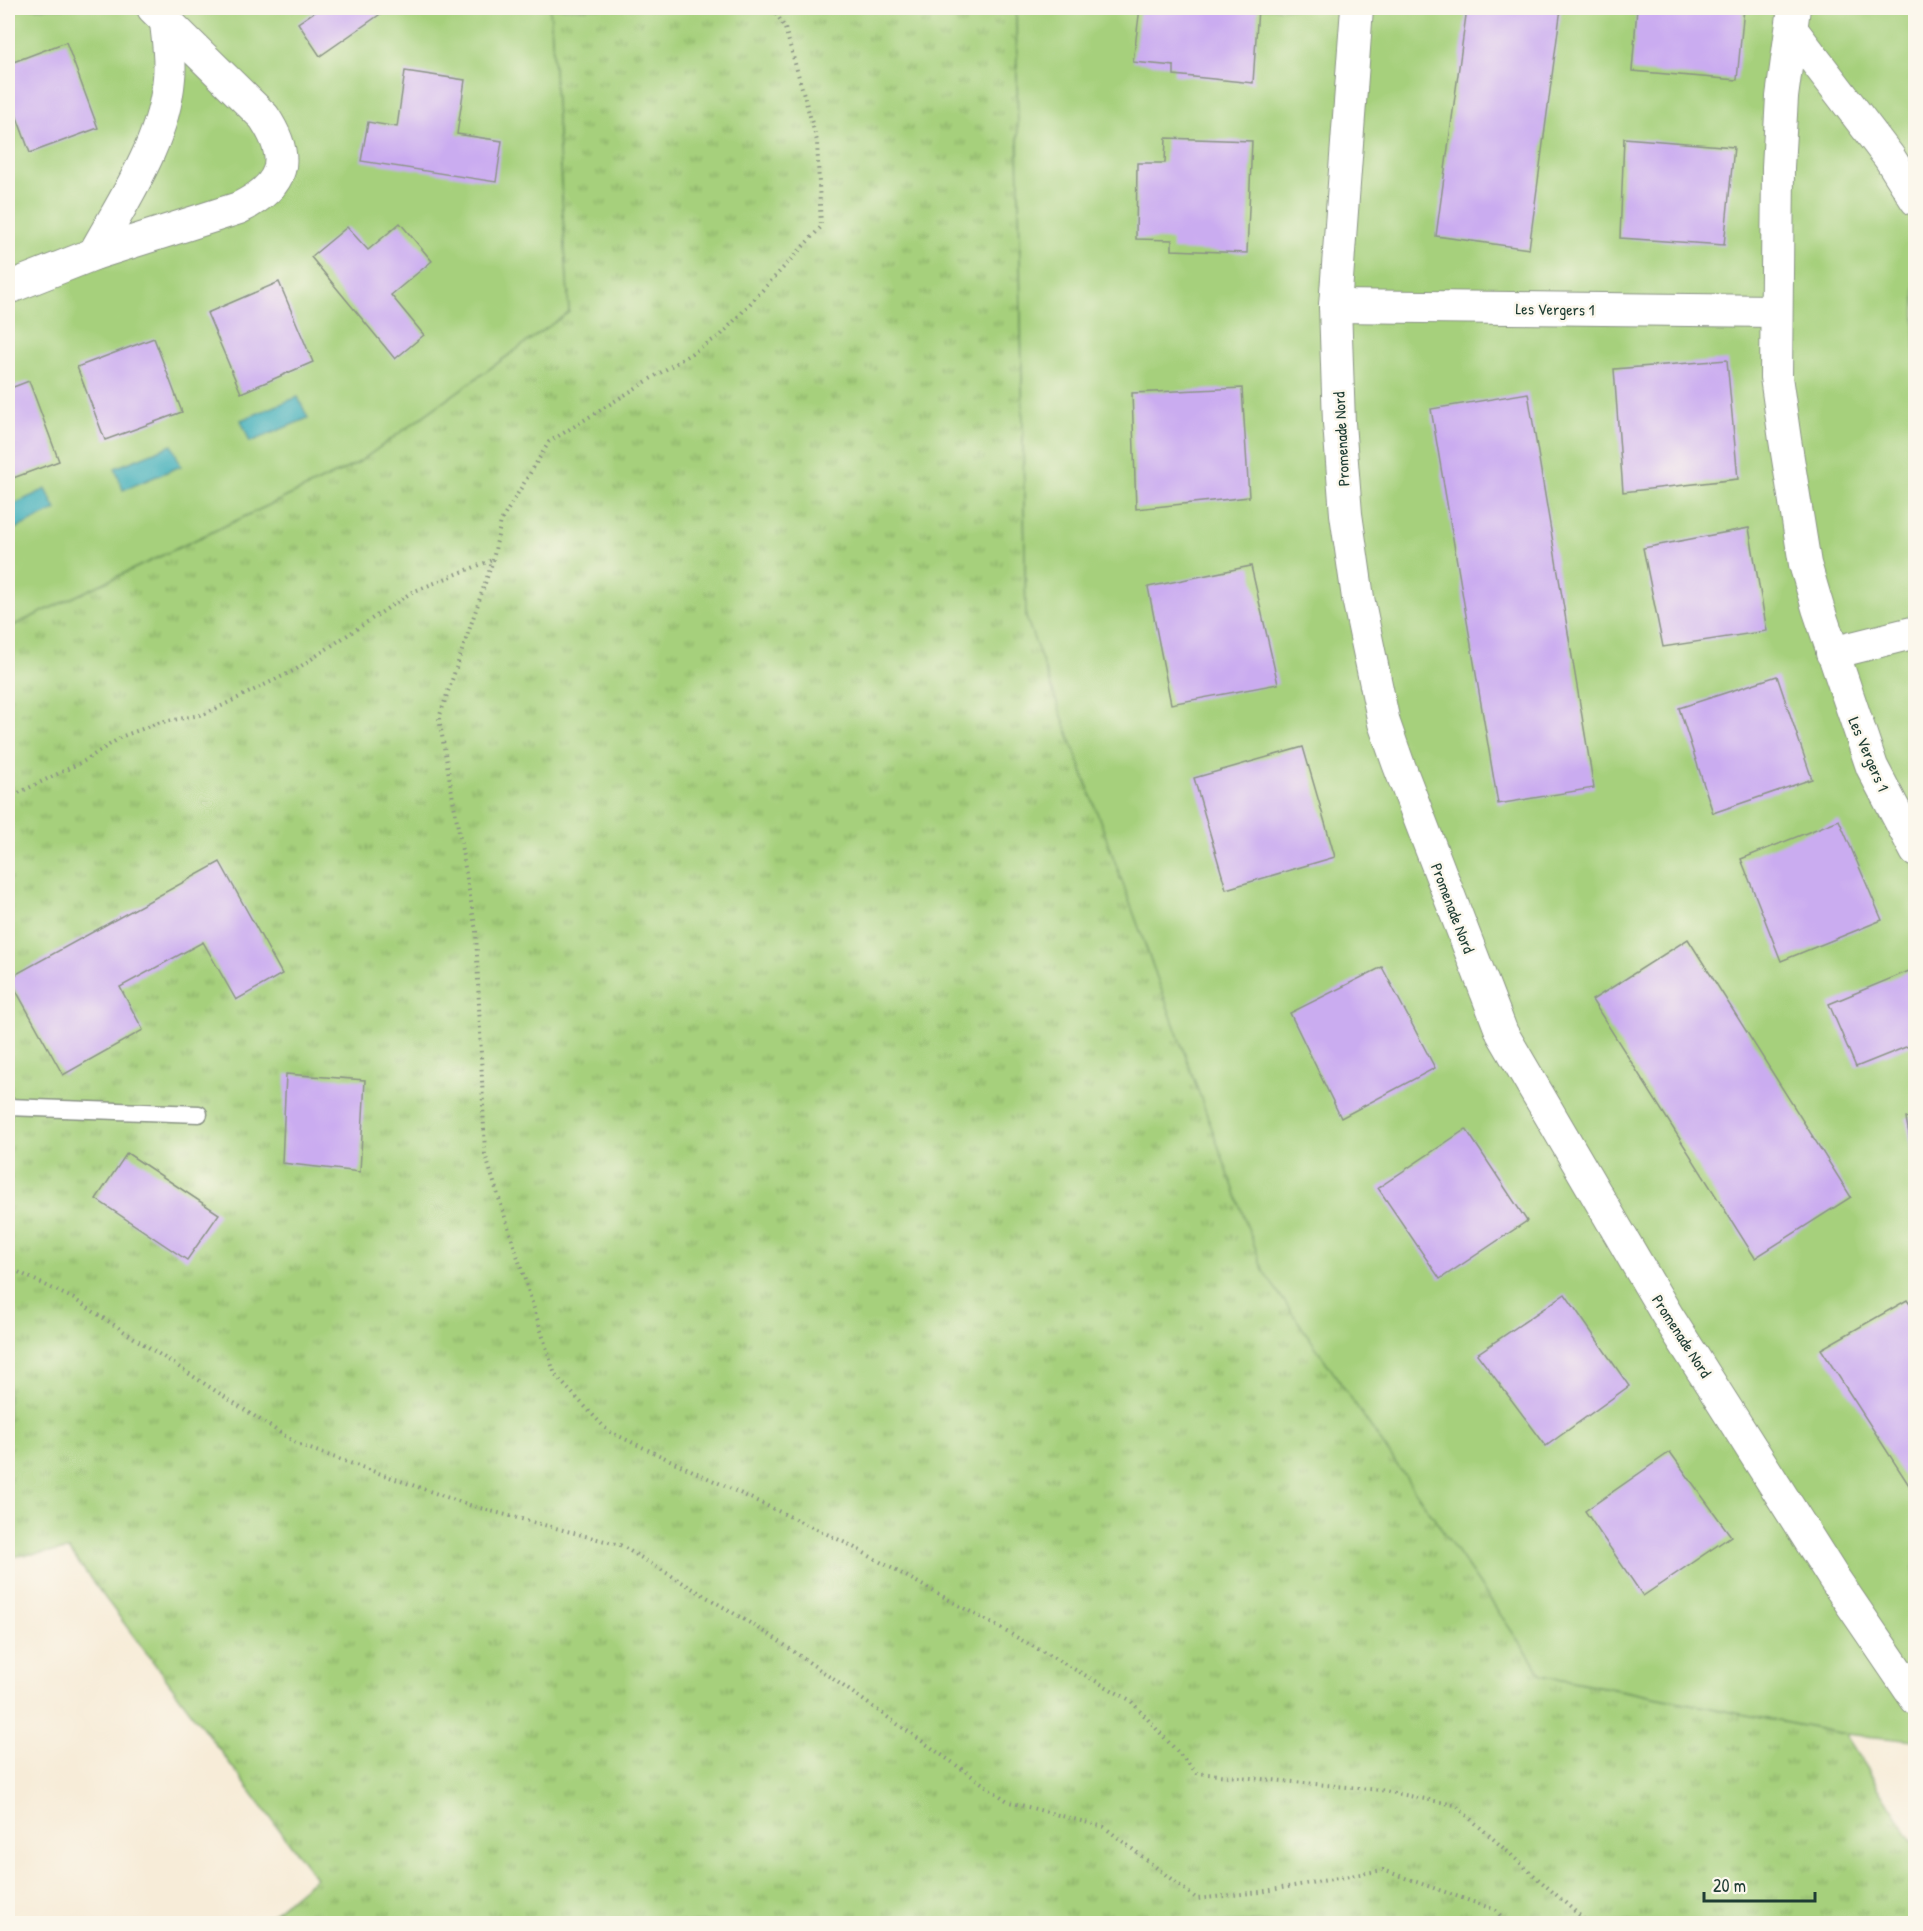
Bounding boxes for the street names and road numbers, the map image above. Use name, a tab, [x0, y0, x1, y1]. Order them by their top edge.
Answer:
street label: Les Vergers 1	[1515, 297, 1595, 321]
street label: Promenade Nord	[1328, 391, 1354, 487]
street label: Les Vergers 1	[1843, 713, 1895, 795]
street label: Promenade Nord	[1426, 860, 1480, 956]
street label: Promenade Nord	[1647, 1290, 1717, 1382]

